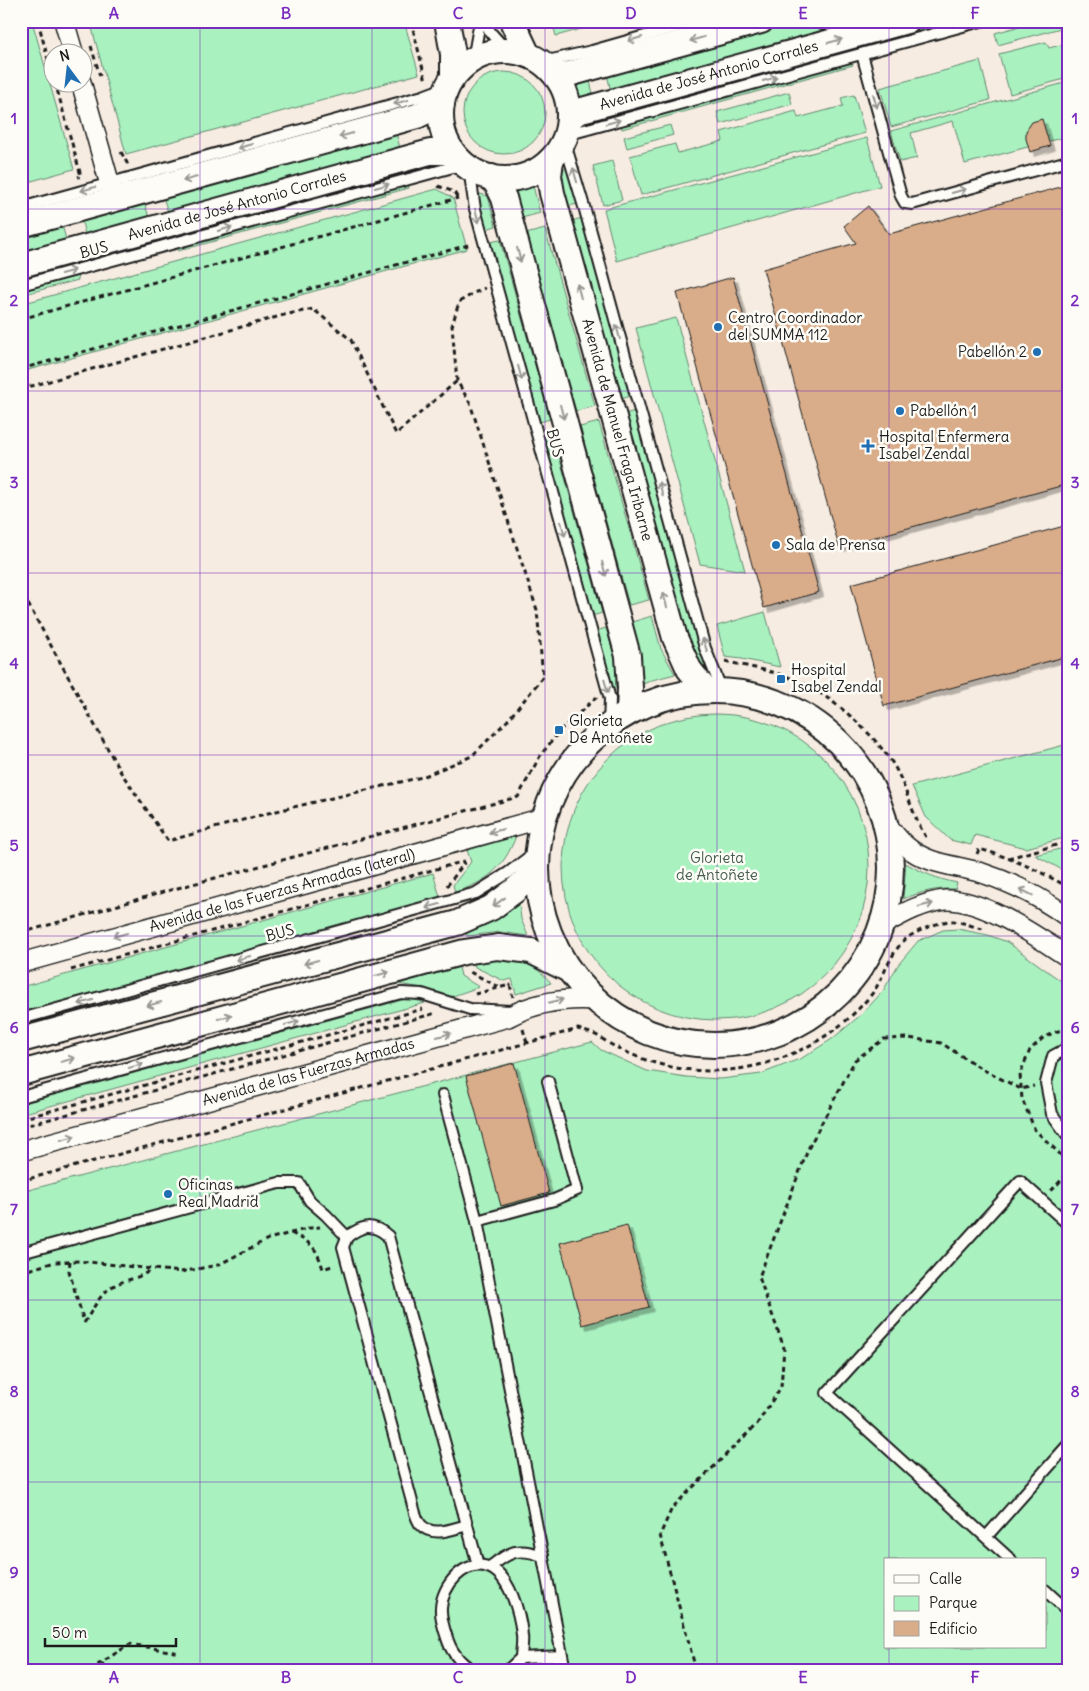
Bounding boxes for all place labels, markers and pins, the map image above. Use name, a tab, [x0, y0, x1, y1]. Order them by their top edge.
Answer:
place label: Centro Coordinador del SUMMA 112	[728, 308, 862, 344]
marker: Centro Coordinador del SUMMA 112	[712, 321, 724, 333]
place label: Pabellón 2	[958, 342, 1027, 361]
marker: Pabellón 2	[1031, 346, 1043, 358]
place label: Pabellón 1	[910, 401, 977, 420]
marker: Pabellón 1	[894, 405, 906, 417]
place label: Hospital Enfermera Isabel Zendal	[879, 427, 1010, 463]
marker: Hospital Enfermera Isabel Zendal	[861, 439, 875, 453]
place label: Sala de Prensa	[786, 535, 886, 554]
marker: Sala de Prensa	[770, 539, 782, 551]
place label: Hospital Isabel Zendal	[791, 660, 882, 696]
marker: Hospital Isabel Zendal	[775, 673, 787, 685]
place label: Glorieta De Antoñete	[569, 711, 653, 747]
marker: Glorieta De Antoñete	[553, 724, 565, 736]
place label: Oficinas Real Madrid	[178, 1175, 259, 1211]
marker: Oficinas Real Madrid	[162, 1188, 174, 1200]

